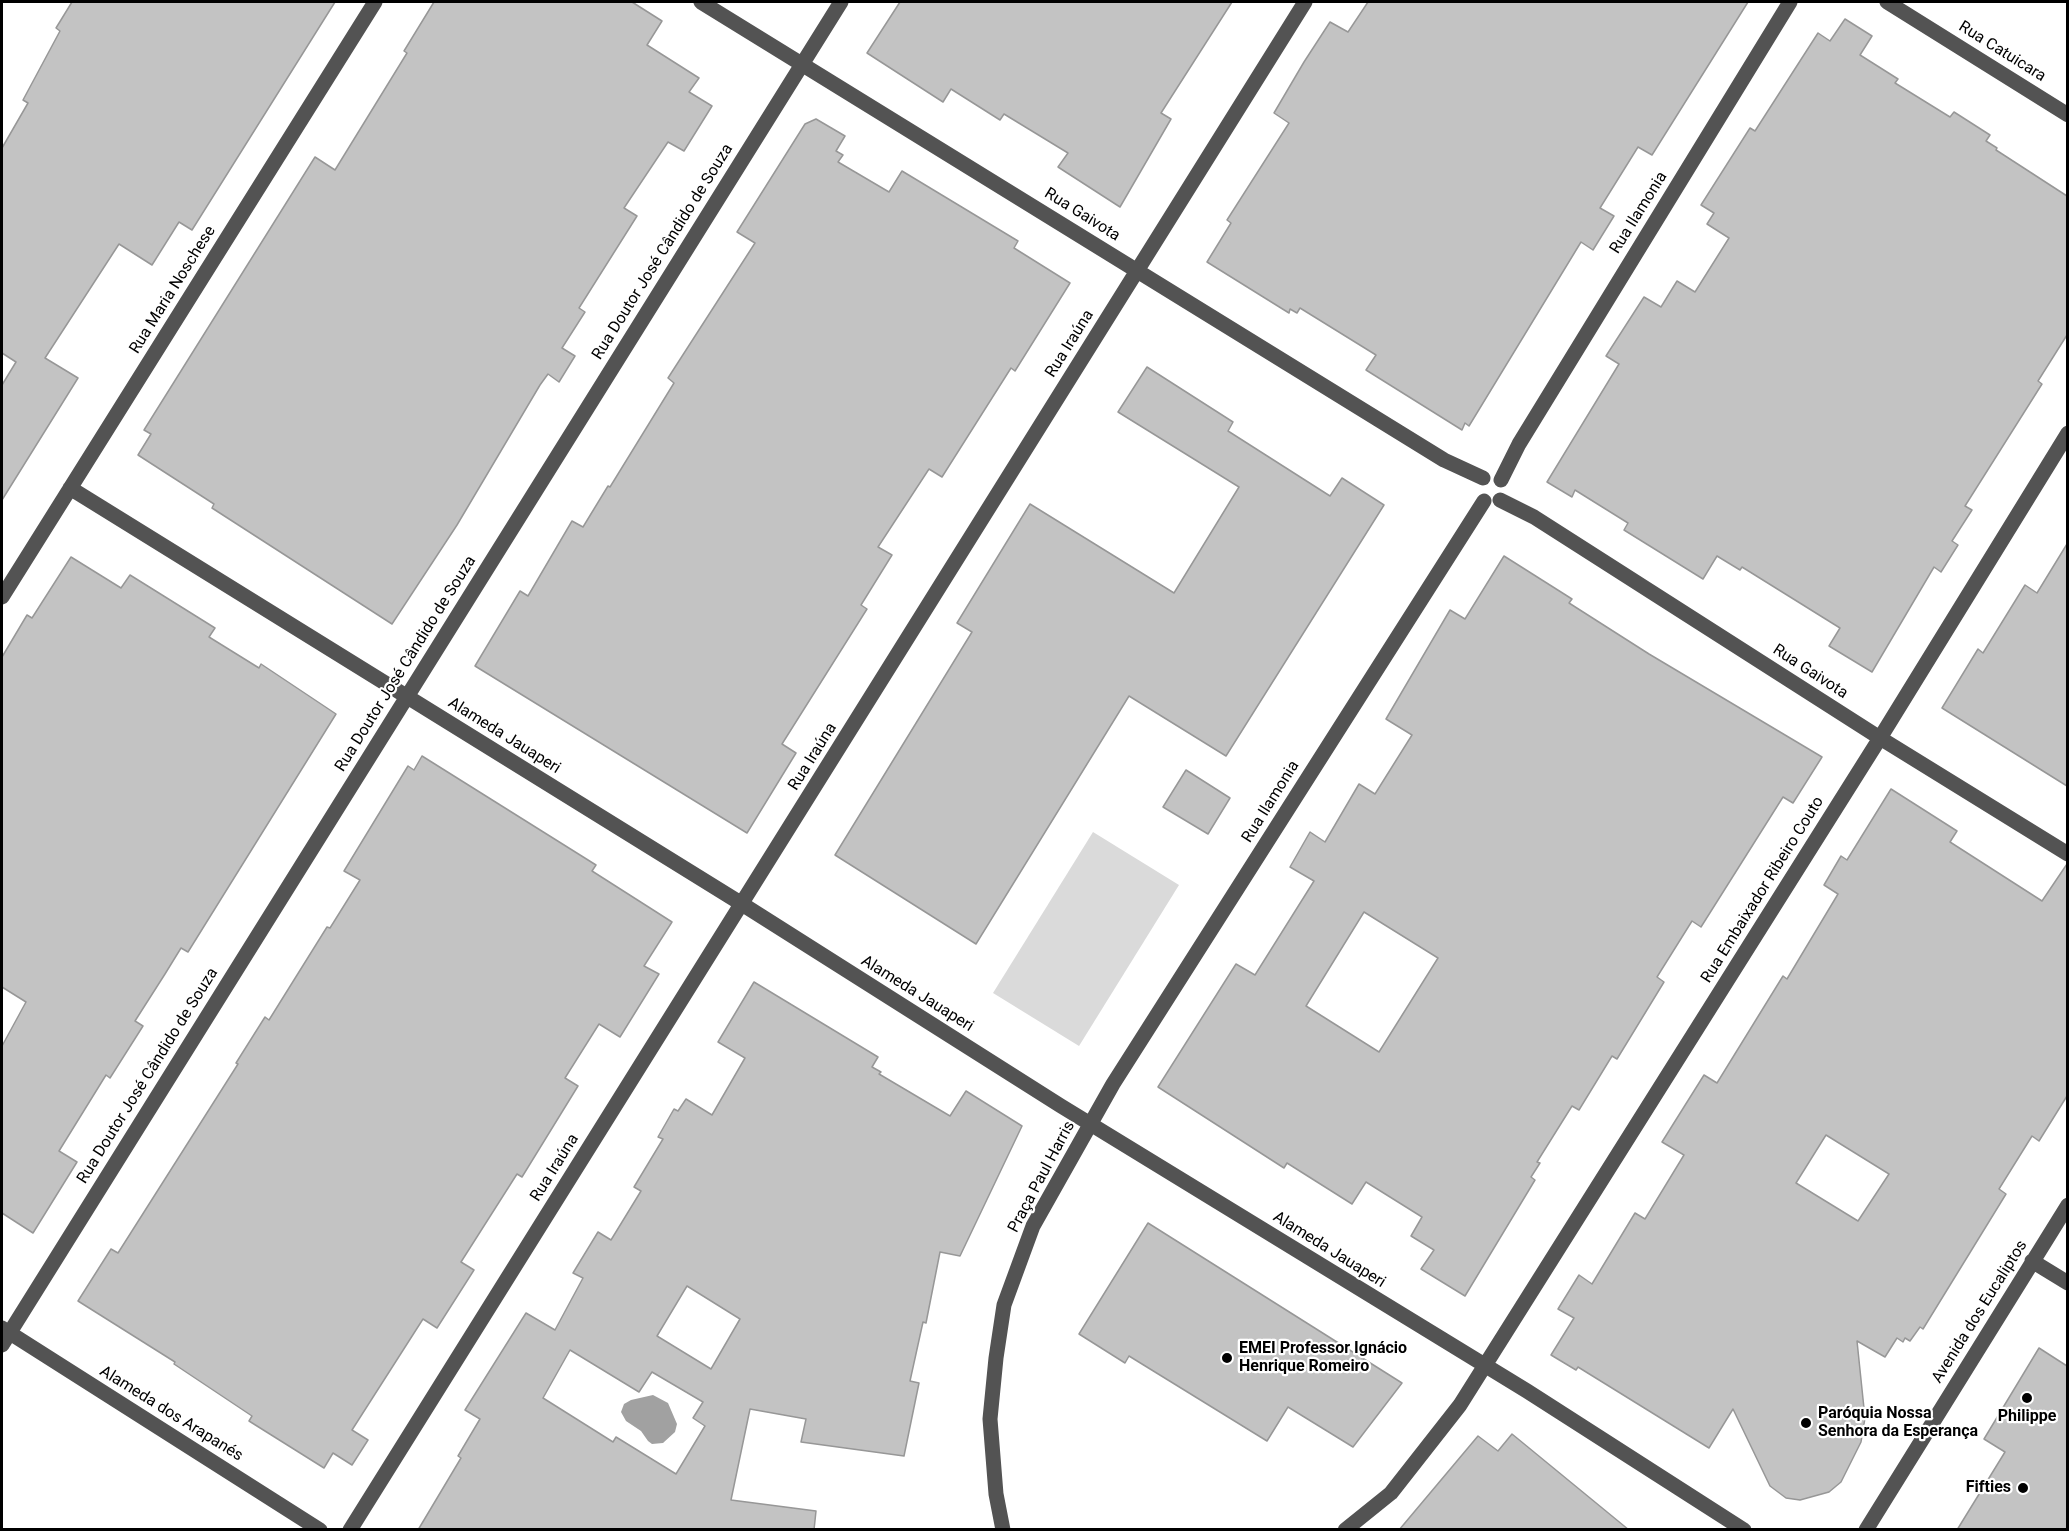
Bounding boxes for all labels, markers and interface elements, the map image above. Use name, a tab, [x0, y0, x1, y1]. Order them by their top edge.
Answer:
street label: Rua Catuicara	[1955, 18, 2049, 86]
street label: Rua Doutor José Cândido de Souza	[588, 141, 738, 363]
street label: Rua Ilamonia	[1606, 169, 1672, 257]
street label: Rua Gaivota	[1041, 184, 1123, 246]
street label: Rua Maria Noschese	[126, 222, 220, 358]
street label: Rua Iraúna	[1042, 307, 1098, 381]
street label: Rua Doutor José Cândido de Souza	[331, 553, 481, 775]
street label: Rua Gaivota	[1769, 641, 1851, 703]
street label: Alameda Jauaperi	[444, 694, 564, 778]
street label: Rua Iraúna	[785, 720, 841, 794]
street label: Rua Ilamonia	[1238, 758, 1304, 846]
street label: Rua Embaixador Ribeiro Couto	[1698, 793, 1828, 987]
street label: Alameda Jauaperi	[857, 952, 977, 1036]
street label: Rua Doutor José Cândido de Souza	[73, 965, 223, 1187]
street label: Praça Paul Harris	[1005, 1118, 1079, 1236]
street label: Rua Iraúna	[527, 1131, 583, 1205]
street label: Alameda Jauaperi	[1269, 1208, 1389, 1292]
street label: Avenida dos Eucaliptos	[1928, 1237, 2032, 1387]
place label: EMEI Professor Ignácio Henrique Romeiro	[1239, 1339, 1407, 1377]
marker: EMEI Professor Ignácio Henrique Romeiro	[1220, 1351, 1234, 1365]
street label: Alameda dos Arapanés	[96, 1362, 246, 1466]
marker: Philippe	[2020, 1391, 2034, 1405]
place label: Paróquia Nossa Senhora da Esperança	[1818, 1404, 1978, 1442]
place label: Philippe	[1998, 1407, 2056, 1427]
marker: Paróquia Nossa Senhora da Esperança	[1799, 1416, 1813, 1430]
place label: Fifties	[1966, 1478, 2011, 1498]
marker: Fifties	[2016, 1481, 2030, 1495]

